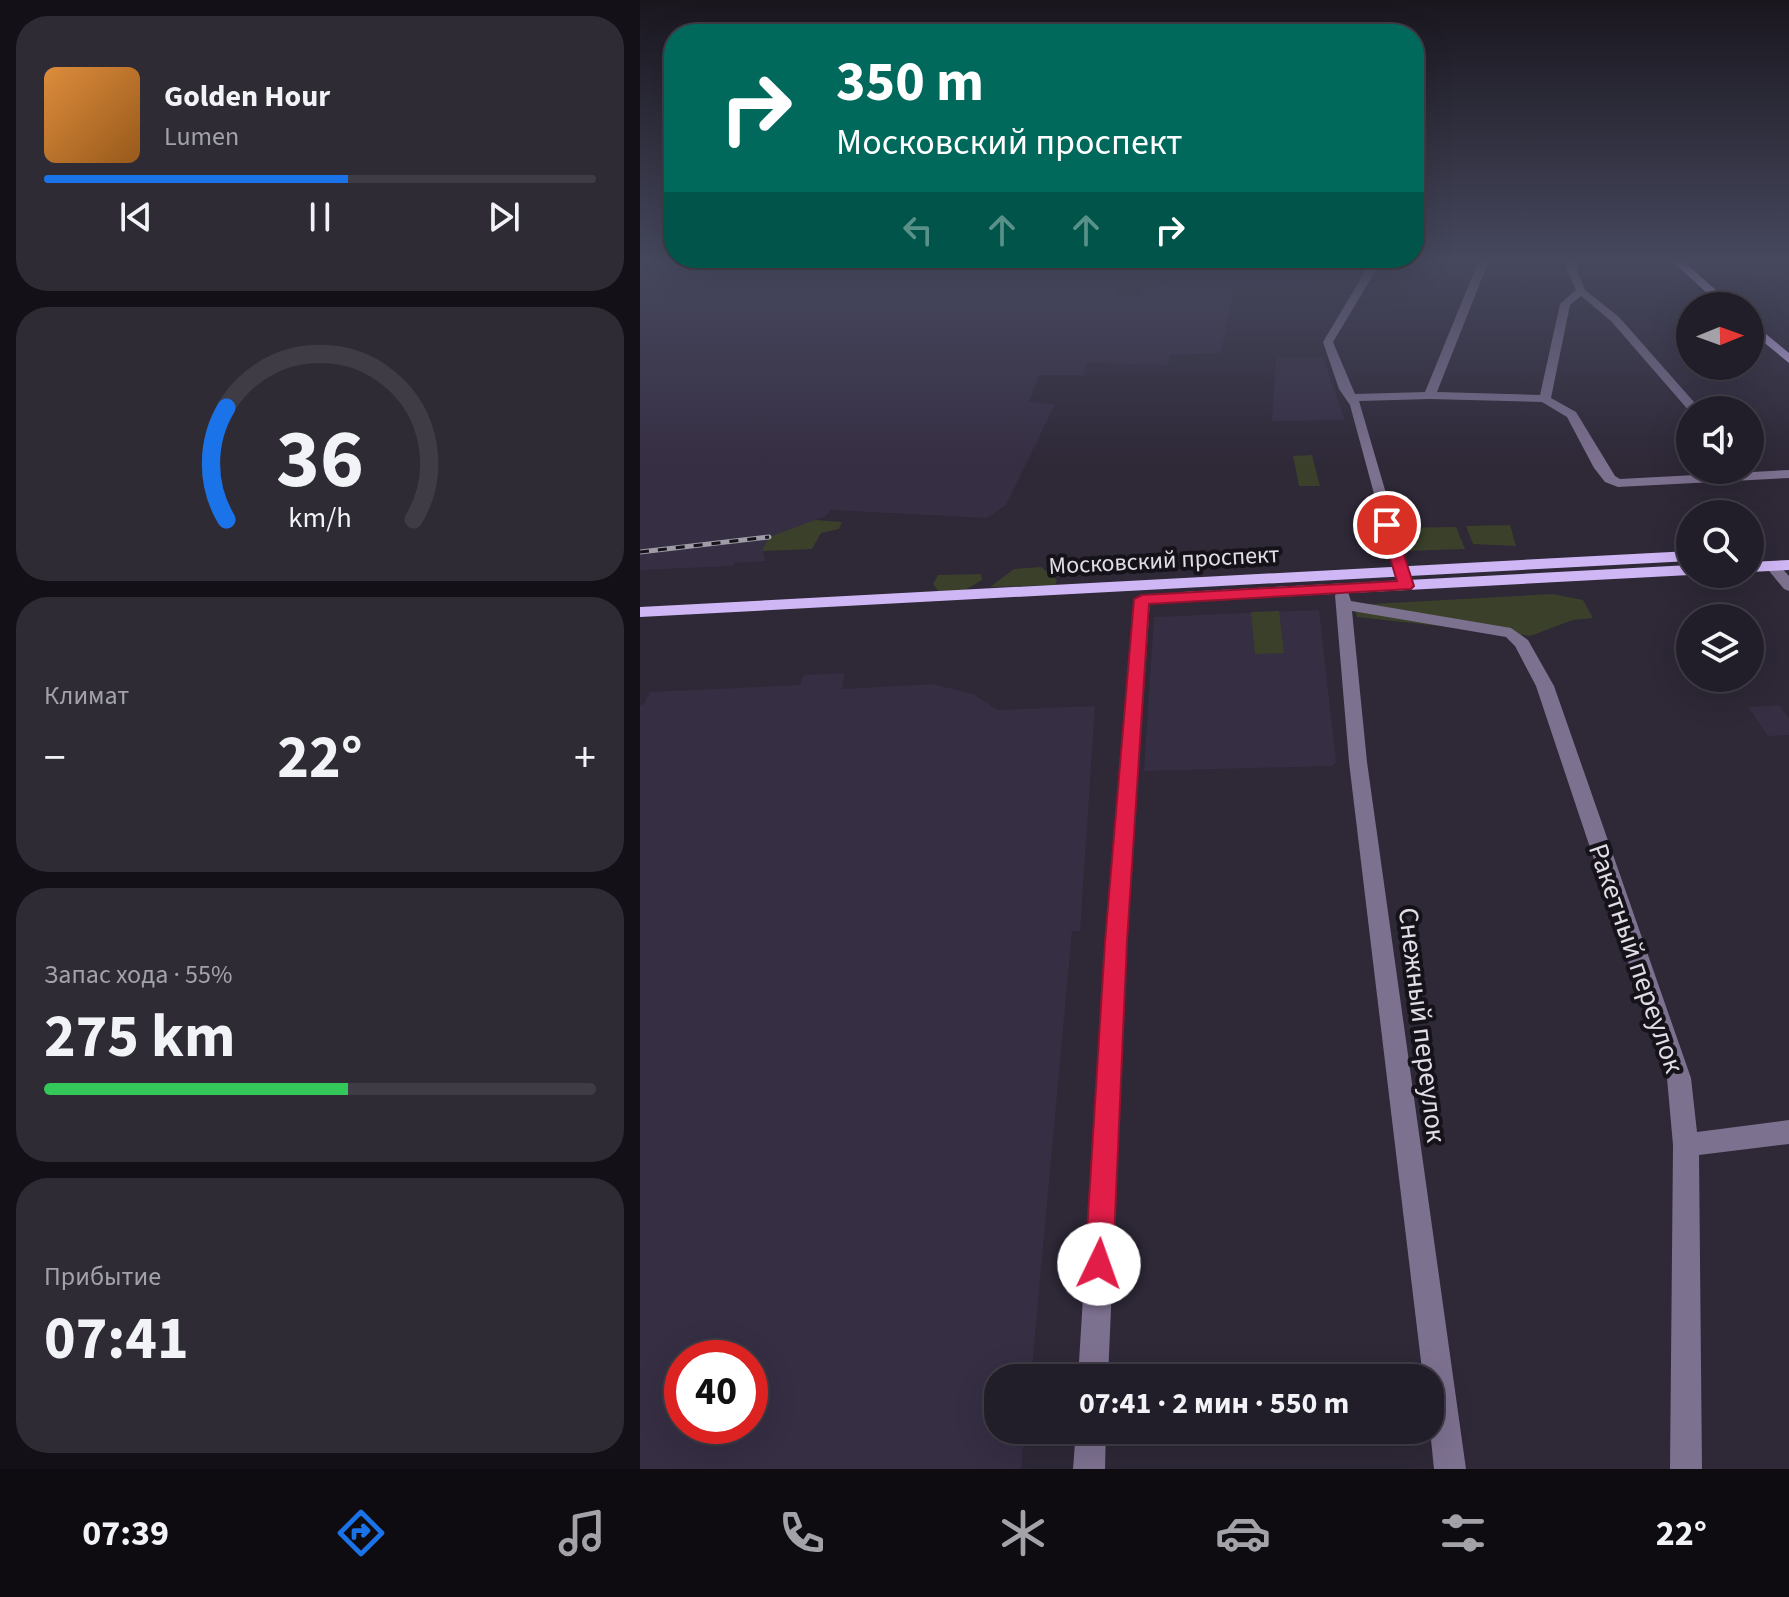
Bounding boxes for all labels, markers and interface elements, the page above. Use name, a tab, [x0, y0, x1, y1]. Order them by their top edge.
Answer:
text: 350 m	[836, 43, 984, 122]
icon: right	[704, 56, 808, 160]
text: Golden Hour	[164, 75, 330, 118]
text: Московский проспект	[836, 117, 1183, 168]
text: Lumen	[164, 118, 239, 155]
icon: previous	[114, 195, 158, 239]
icon: pause	[298, 195, 342, 239]
icon: next	[482, 195, 526, 239]
icon: left	[896, 208, 940, 252]
icon: ahead	[980, 208, 1024, 252]
icon: ahead	[1064, 208, 1108, 252]
icon: right	[1148, 208, 1192, 252]
north arrow	[1676, 292, 1764, 380]
map controls	[1676, 292, 1764, 692]
button: sound	[1676, 396, 1764, 484]
text: 36	[276, 400, 364, 518]
pin	[1353, 491, 1421, 559]
text: km/h	[288, 498, 352, 538]
button: search	[1676, 500, 1764, 588]
icon: arrive	[1365, 503, 1409, 547]
street label: Московский проспект	[1048, 537, 1280, 584]
button: layers	[1676, 604, 1764, 692]
text: Климат	[44, 677, 129, 714]
text: 22°	[277, 716, 363, 801]
text: −	[44, 727, 66, 790]
text: +	[574, 727, 596, 790]
street label: Ракетный переулок	[1578, 838, 1694, 1079]
street label: Снежный переулок	[1388, 905, 1456, 1145]
text: Запас хода · 55%	[44, 956, 232, 993]
text: 275 km	[44, 995, 235, 1080]
position arrow	[1057, 1222, 1141, 1306]
text: Прибытие	[44, 1258, 161, 1295]
text: 07:41	[44, 1297, 189, 1382]
speed limit sign: 40	[664, 1340, 768, 1444]
text: 07:41 · 2 мин · 550 m	[1079, 1382, 1349, 1425]
icon: directions	[333, 1505, 389, 1561]
icon: music	[554, 1505, 610, 1561]
icon: phone	[774, 1505, 830, 1561]
icon: climate	[995, 1505, 1051, 1561]
icon: car	[1215, 1505, 1271, 1561]
icon: filters	[1435, 1505, 1491, 1561]
text: 07:39	[82, 1508, 169, 1559]
text: 22°	[1656, 1508, 1707, 1559]

